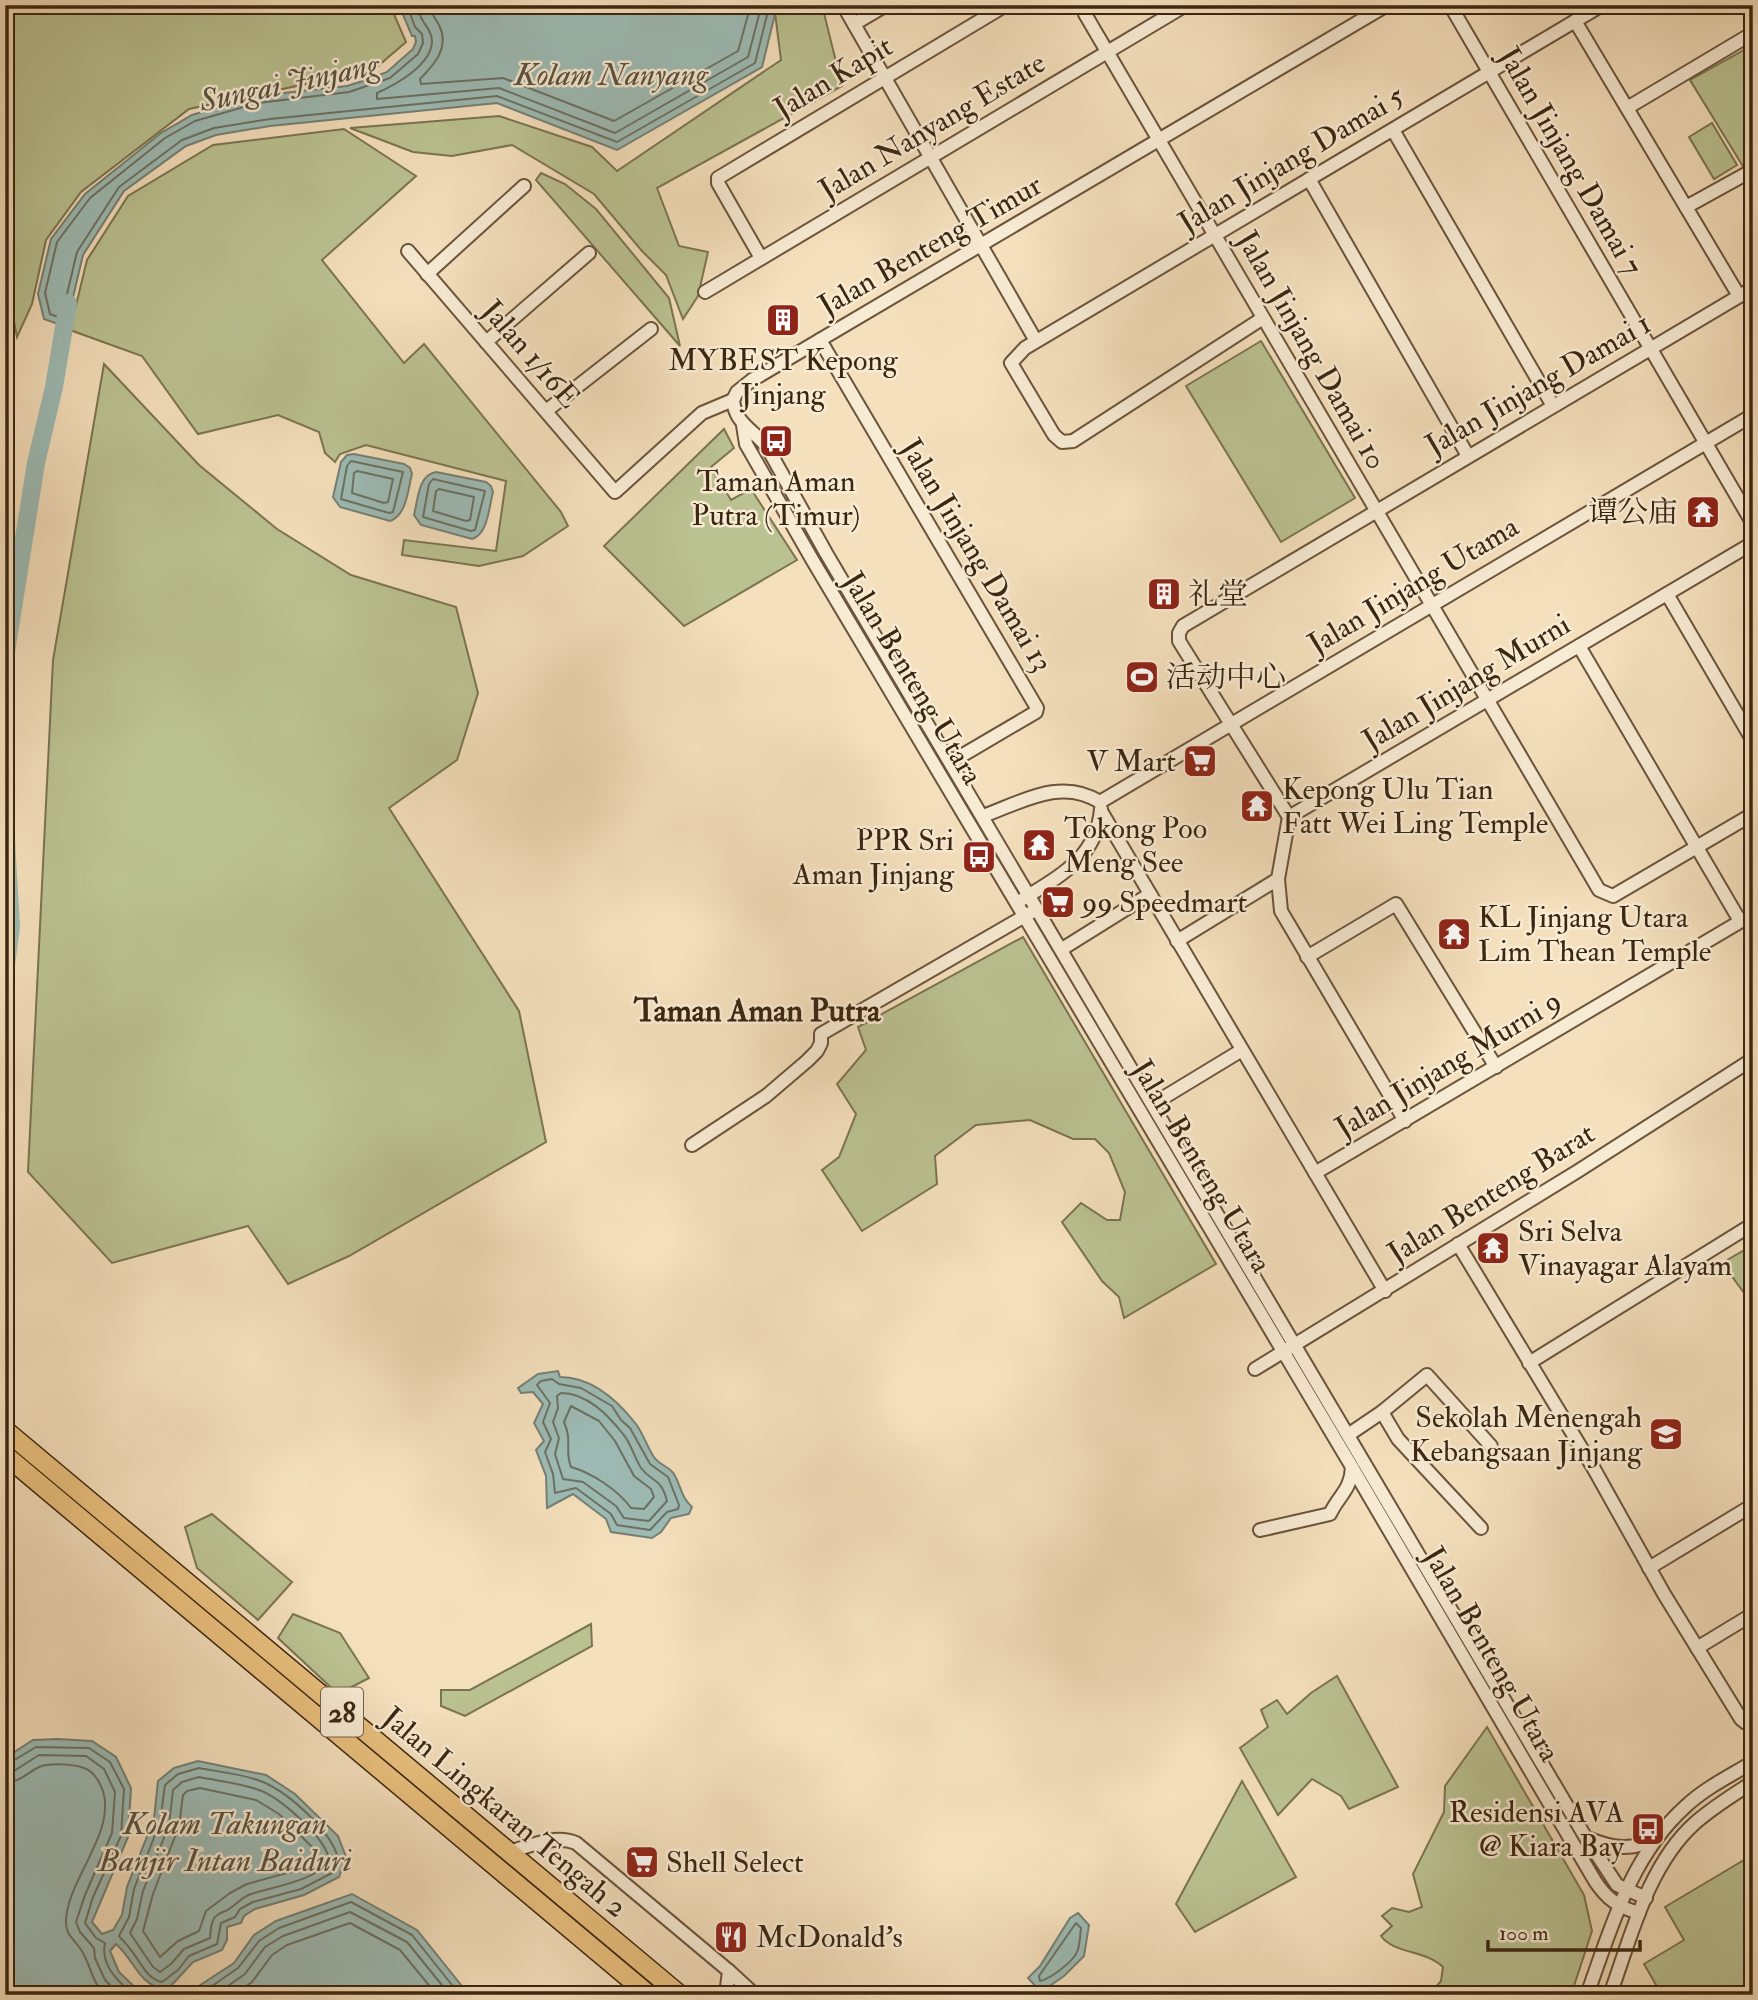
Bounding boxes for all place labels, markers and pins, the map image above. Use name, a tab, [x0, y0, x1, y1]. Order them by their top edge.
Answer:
building icon: MYBEST Kepong Jinjang	[764, 301, 802, 339]
place label: MYBEST Kepong Jinjang	[668, 342, 899, 413]
bus stop icon: Taman Aman Putra (Timur)	[757, 422, 795, 460]
place label: Taman Aman Putra (Timur)	[692, 463, 860, 534]
temple icon: 谭公庙	[1684, 493, 1722, 531]
place label: 谭公庙	[1588, 494, 1678, 531]
building icon: 礼堂	[1145, 575, 1183, 613]
place label: 礼堂	[1188, 576, 1248, 613]
sports icon: 活动中心	[1123, 658, 1161, 696]
place label: 活动中心	[1166, 659, 1286, 696]
supermarket icon: V Mart	[1181, 742, 1219, 780]
place label: V Mart	[1086, 743, 1176, 780]
place label: Kepong Ulu Tian Fatt Wei Ling Temple	[1282, 771, 1548, 842]
temple icon: Kepong Ulu Tian Fatt Wei Ling Temple	[1238, 787, 1276, 825]
place label: Tokong Poo Meng See	[1064, 810, 1207, 881]
place label: PPR Sri Aman Jinjang	[792, 822, 955, 893]
temple icon: Tokong Poo Meng See	[1020, 826, 1058, 864]
bus stop icon: PPR Sri Aman Jinjang	[960, 838, 998, 876]
supermarket icon: 99 Speedmart	[1039, 883, 1077, 921]
place label: 99 Speedmart	[1080, 884, 1248, 921]
place label: KL Jinjang Utara Lim Thean Temple	[1478, 899, 1711, 970]
temple icon: KL Jinjang Utara Lim Thean Temple	[1435, 915, 1473, 953]
place label: Sri Selva Vinayagar Alayam	[1518, 1213, 1732, 1284]
temple icon: Sri Selva Vinayagar Alayam	[1474, 1229, 1512, 1267]
place label: Sekolah Menengah Kebangsaan Jinjang	[1410, 1399, 1643, 1470]
school or university icon: Sekolah Menengah Kebangsaan Jinjang	[1647, 1415, 1685, 1453]
place label: Residensi AVA @ Kiara Bay	[1449, 1794, 1625, 1865]
bus stop icon: Residensi AVA @ Kiara Bay	[1629, 1810, 1667, 1848]
supermarket icon: Shell Select	[623, 1843, 661, 1881]
place label: Shell Select	[666, 1844, 804, 1881]
restaurant icon: McDonald's	[712, 1918, 750, 1956]
place label: McDonald's	[756, 1919, 903, 1956]

